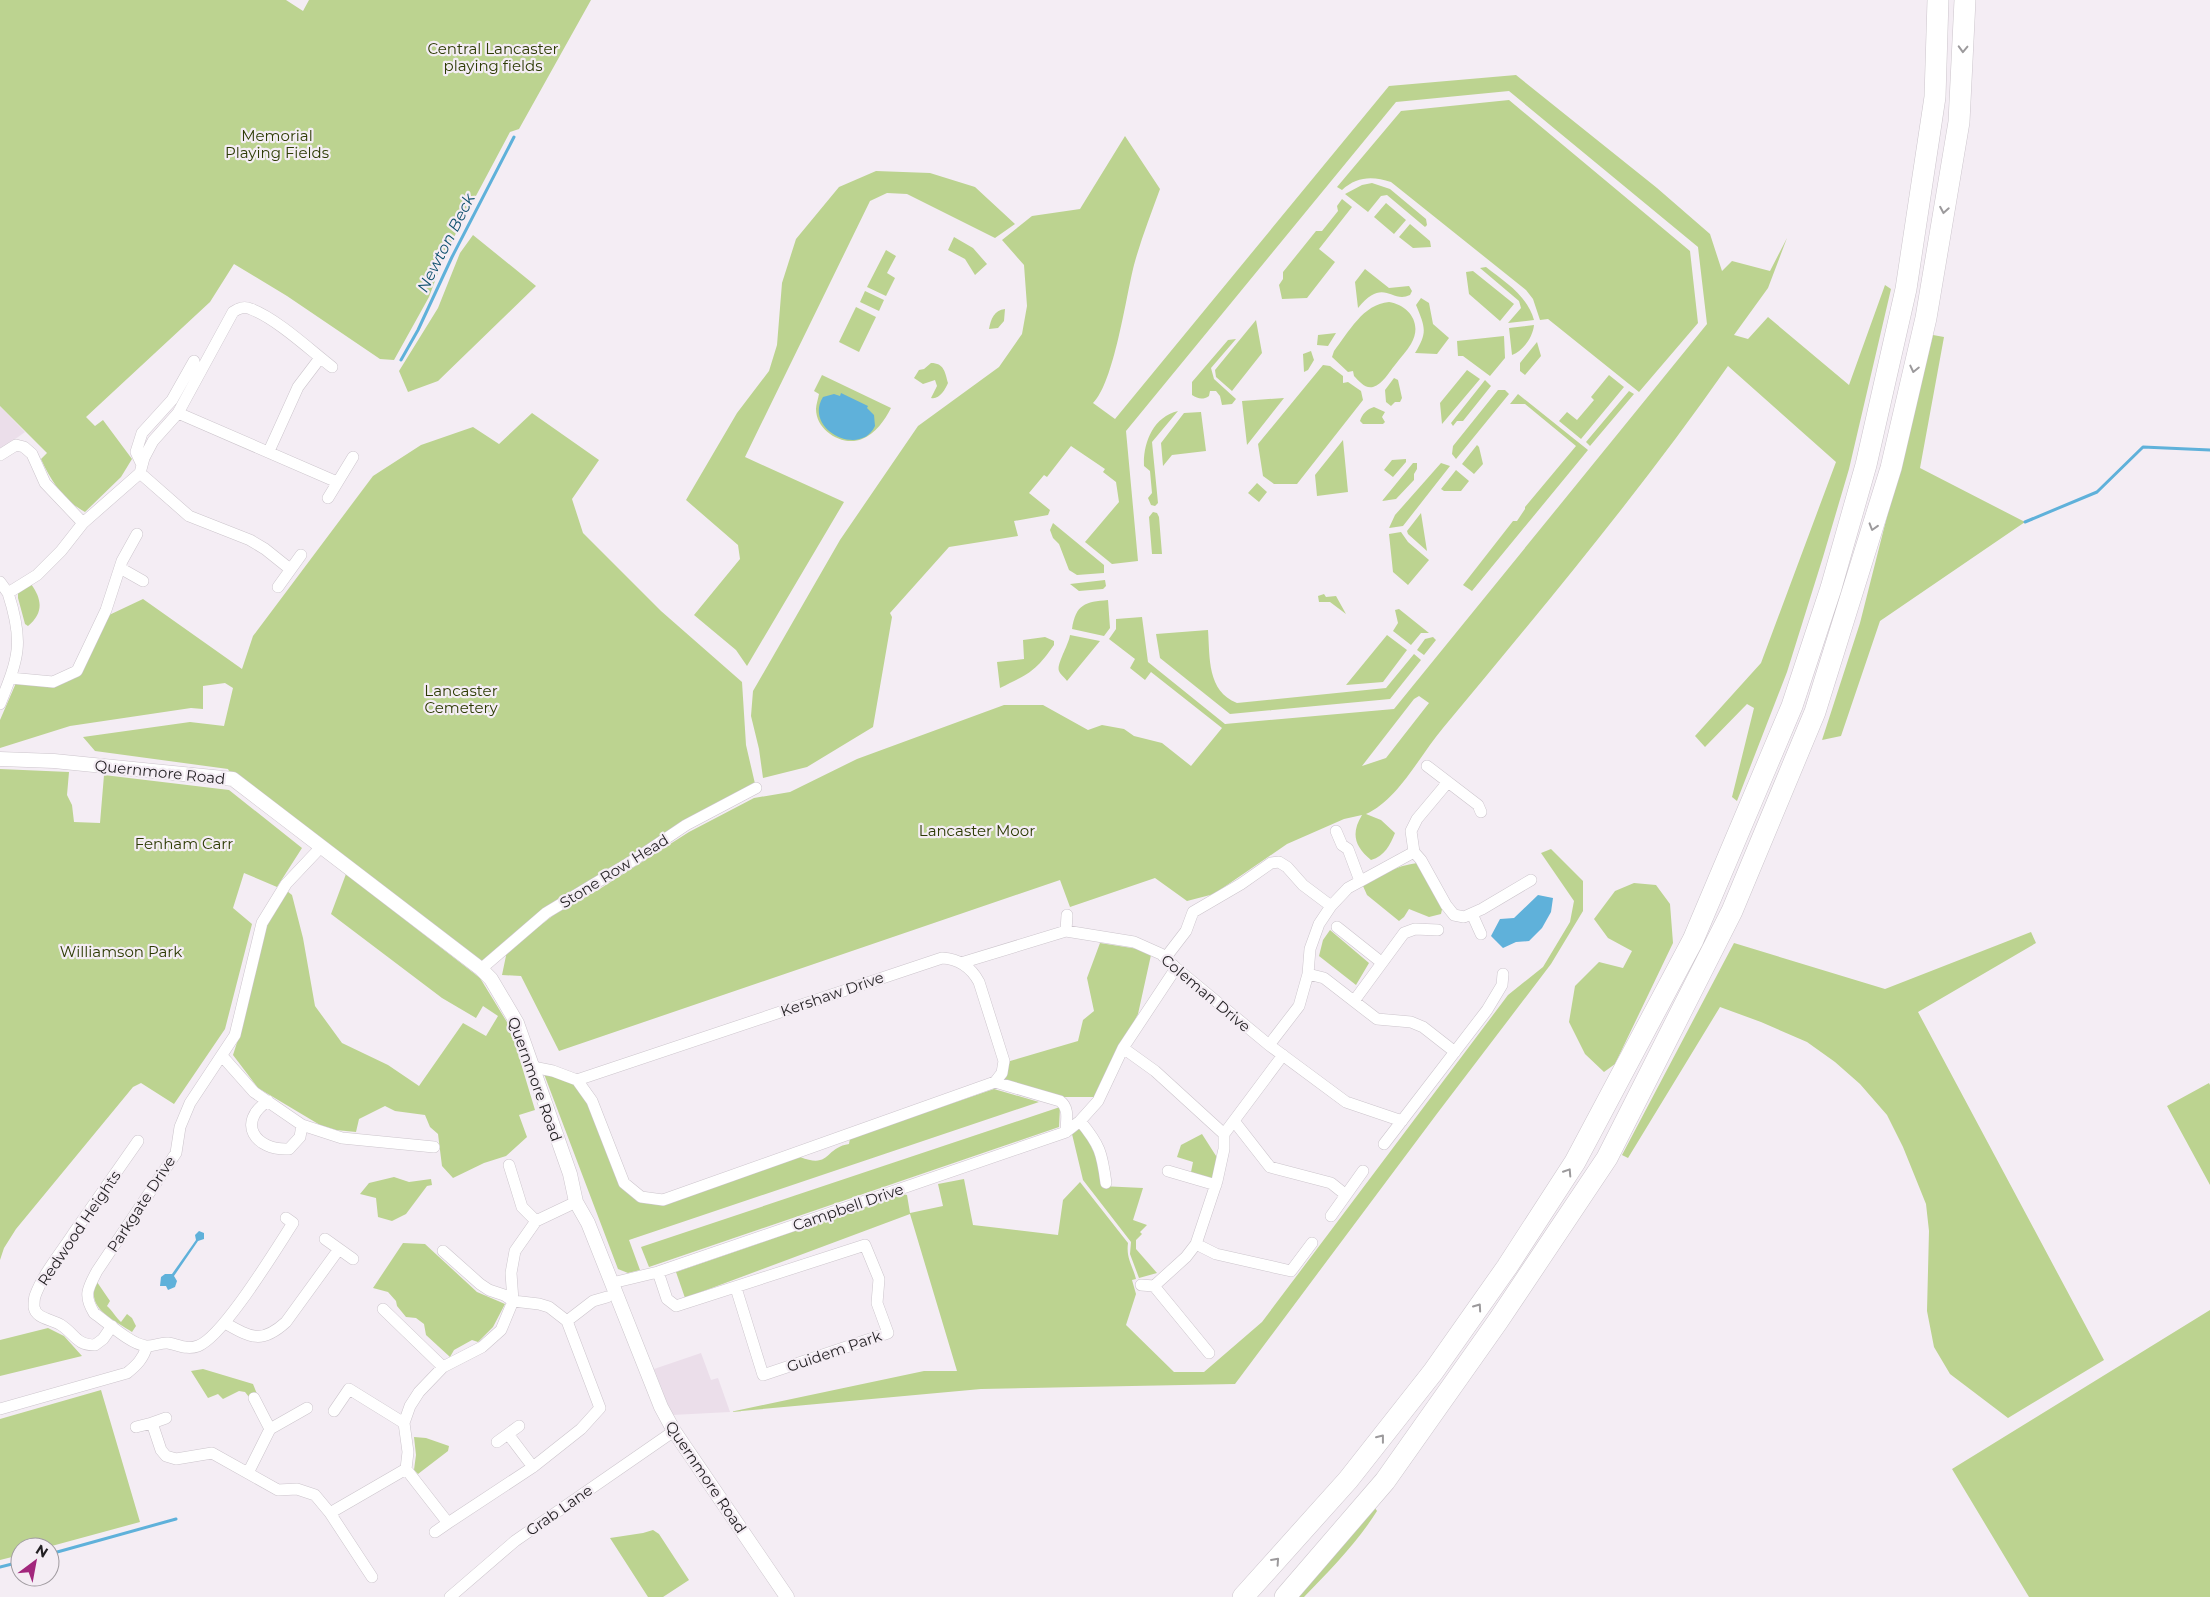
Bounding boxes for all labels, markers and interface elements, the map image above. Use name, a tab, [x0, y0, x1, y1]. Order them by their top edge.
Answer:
park label: Central Lancaster playing fields	[427, 39, 559, 75]
one-way arrow	[1957, 45, 1968, 53]
park label: Memorial Playing Fields	[225, 126, 329, 162]
water label: Newton Beck	[413, 189, 480, 295]
one-way arrow	[1940, 205, 1950, 214]
one-way arrow	[1909, 365, 1920, 374]
one-way arrow	[1868, 522, 1878, 530]
park label: Lancaster Cemetery	[424, 681, 498, 717]
street label: Quernmore Road	[94, 756, 226, 788]
park label: Lancaster Moor	[919, 821, 1035, 840]
street label: Stone Row Head	[556, 830, 672, 912]
park label: Fenham Carr	[135, 834, 233, 853]
park label: Williamson Park	[60, 942, 182, 961]
street label: Coleman Drive	[1157, 950, 1255, 1036]
street label: Kershaw Drive	[778, 967, 886, 1021]
street label: Quernmore Road	[504, 1014, 566, 1144]
street label: Parkgate Drive	[103, 1152, 179, 1256]
street label: Redwood Heights	[33, 1167, 125, 1289]
one-way arrow	[1562, 1168, 1572, 1177]
street label: Campbell Drive	[790, 1179, 906, 1235]
one-way arrow	[1472, 1303, 1481, 1313]
street label: Guidem Park	[784, 1326, 884, 1376]
street label: Quernmore Road	[661, 1417, 751, 1537]
one-way arrow	[1376, 1434, 1385, 1443]
street label: Grab Lane	[522, 1480, 596, 1540]
north arrow	[10, 1537, 60, 1587]
text: N	[32, 1540, 51, 1562]
one-way arrow	[1270, 1557, 1279, 1566]

